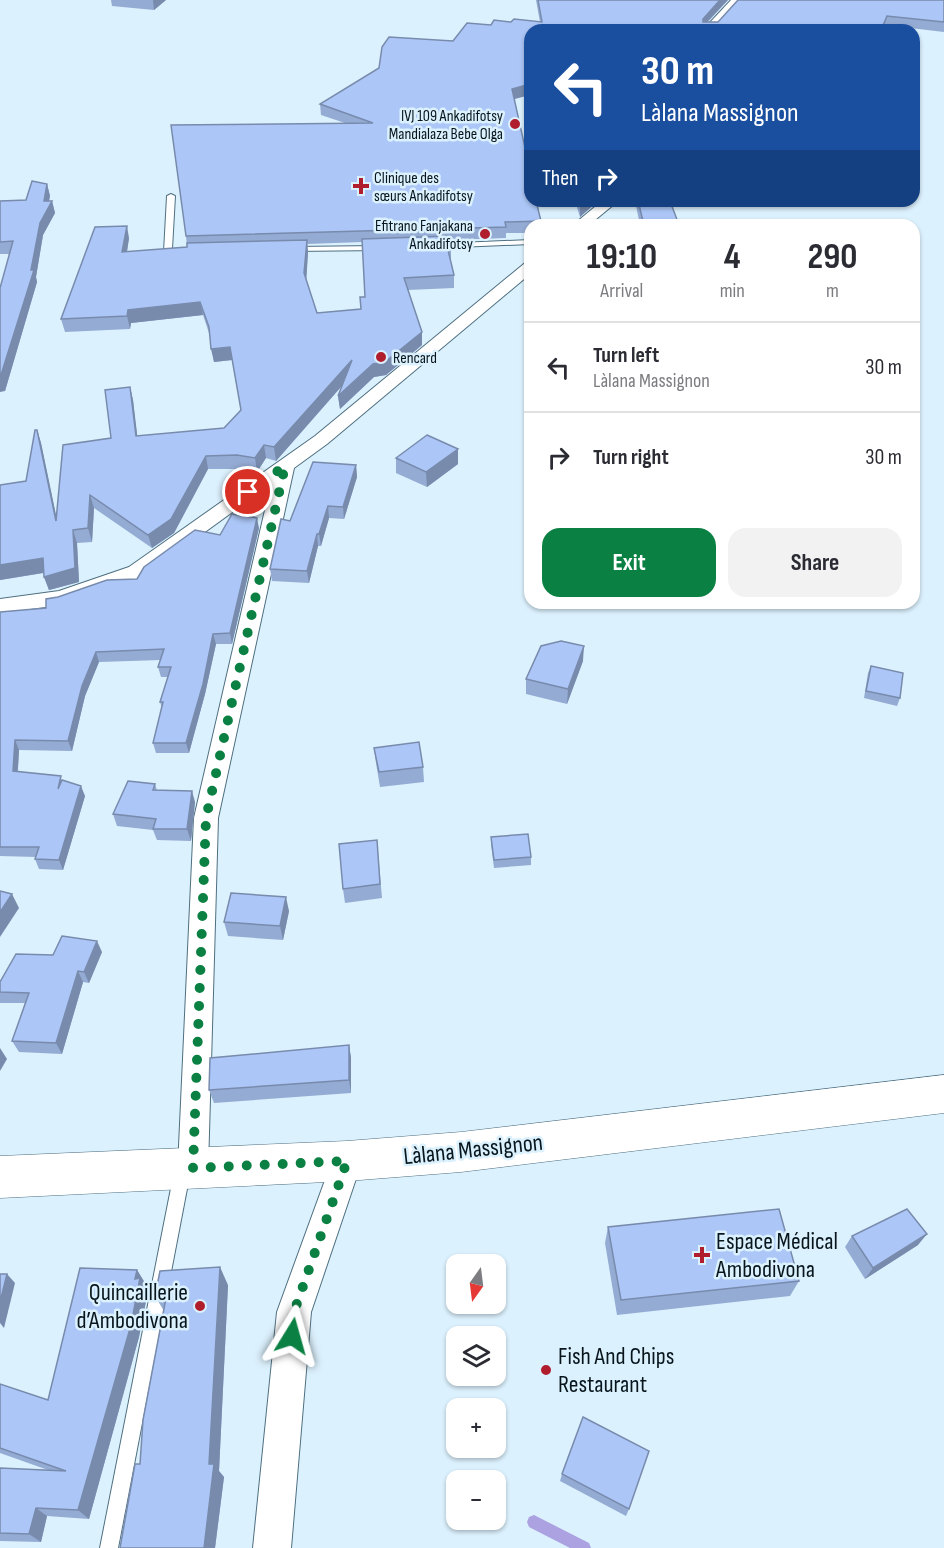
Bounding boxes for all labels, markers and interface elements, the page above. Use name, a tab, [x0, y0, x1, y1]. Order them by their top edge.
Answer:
text: 30 m	[641, 46, 714, 97]
icon: left	[542, 48, 620, 126]
text: Làlana Massignon	[641, 97, 799, 129]
place label: IVJ 109 Ankadifotsy Mandialaza Bebe Olga	[389, 107, 503, 144]
marker: IVJ 109 Ankadifotsy Mandialaza Bebe Olga	[508, 117, 522, 131]
icon: right	[590, 162, 623, 195]
text: Then	[542, 165, 578, 192]
place label: Clinique des sœurs Ankadifotsy	[374, 169, 473, 206]
marker: Clinique des sœurs Ankadifotsy	[352, 177, 370, 195]
place label: Efitrano Fanjakana Ankadifotsy	[375, 217, 473, 254]
marker: Efitrano Fanjakana Ankadifotsy	[478, 227, 492, 241]
text: 19:10	[587, 236, 657, 279]
text: 4	[724, 236, 741, 279]
text: 290	[807, 236, 857, 279]
text: Arrival	[600, 279, 643, 303]
text: min	[720, 279, 745, 303]
text: m	[826, 279, 839, 303]
text: Turn left	[593, 342, 659, 369]
place label: Rencard	[393, 349, 437, 368]
marker: Rencard	[374, 350, 388, 364]
icon: left	[542, 351, 575, 384]
text: 30 m	[865, 354, 902, 381]
text: Làlana Massignon	[593, 369, 710, 393]
icon: right	[542, 441, 575, 474]
text: Turn right	[593, 444, 669, 471]
text: 30 m	[865, 444, 902, 471]
pin	[222, 466, 273, 517]
icon: arrive	[231, 475, 264, 508]
button: Exit	[542, 528, 716, 597]
button: Share	[728, 528, 902, 597]
street label: Làlana Massignon	[402, 1128, 544, 1171]
place label: Espace Médical Ambodivona	[715, 1227, 838, 1284]
marker: Espace Médical Ambodivona	[693, 1246, 711, 1264]
north arrow	[446, 1254, 506, 1314]
map controls	[446, 1254, 506, 1530]
place label: Quincaillerie d’Ambodivona	[76, 1278, 188, 1335]
marker: Quincaillerie d’Ambodivona	[193, 1299, 207, 1313]
position arrow	[260, 1304, 324, 1368]
button: layers	[446, 1326, 506, 1386]
place label: Fish And Chips Restaurant	[558, 1342, 674, 1399]
marker: Fish And Chips Restaurant	[539, 1363, 553, 1377]
button: +	[446, 1398, 506, 1458]
button: −	[446, 1470, 506, 1530]

